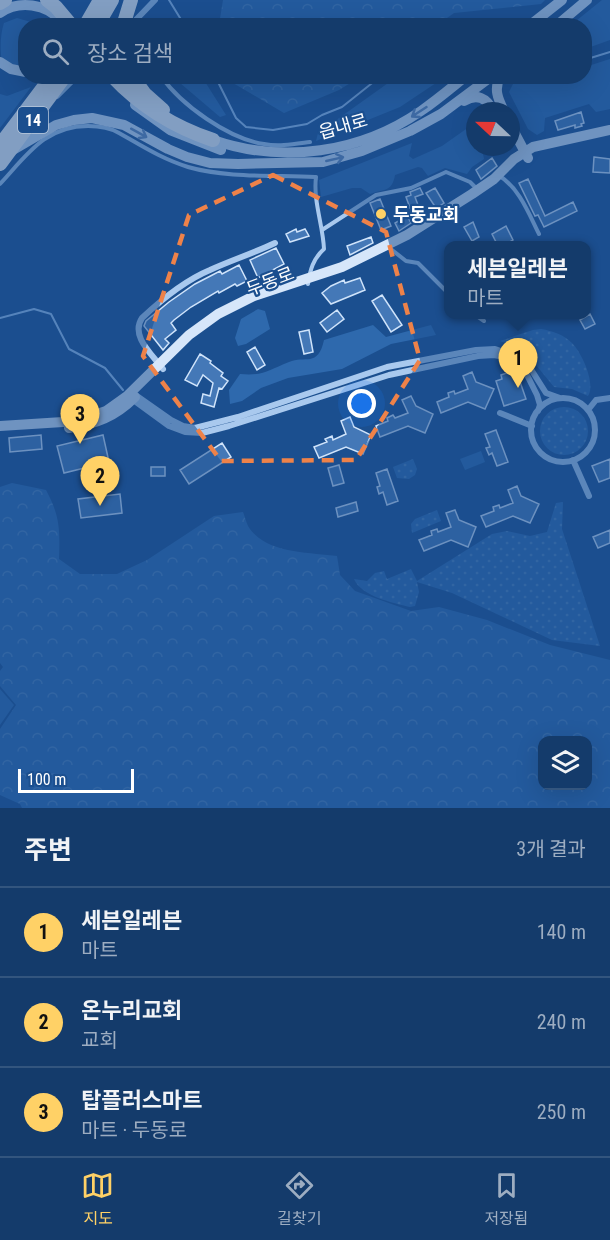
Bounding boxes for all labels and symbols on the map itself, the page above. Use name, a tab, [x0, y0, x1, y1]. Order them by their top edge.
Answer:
north arrow	[466, 102, 520, 156]
one-way arrow	[411, 106, 428, 118]
road number: 14	[18, 107, 48, 133]
street label: 읍내로	[316, 109, 370, 143]
one-way arrow	[129, 128, 147, 139]
one-way arrow	[326, 153, 345, 165]
place label: 두동교회	[393, 204, 459, 225]
marker: 두동교회	[374, 207, 388, 221]
street label: 두동로	[243, 262, 297, 300]
pin: 1	[498, 338, 538, 388]
your location	[347, 389, 376, 418]
pin: 3	[60, 394, 100, 444]
pin: 2	[80, 456, 120, 506]
scale bar	[18, 766, 134, 794]

